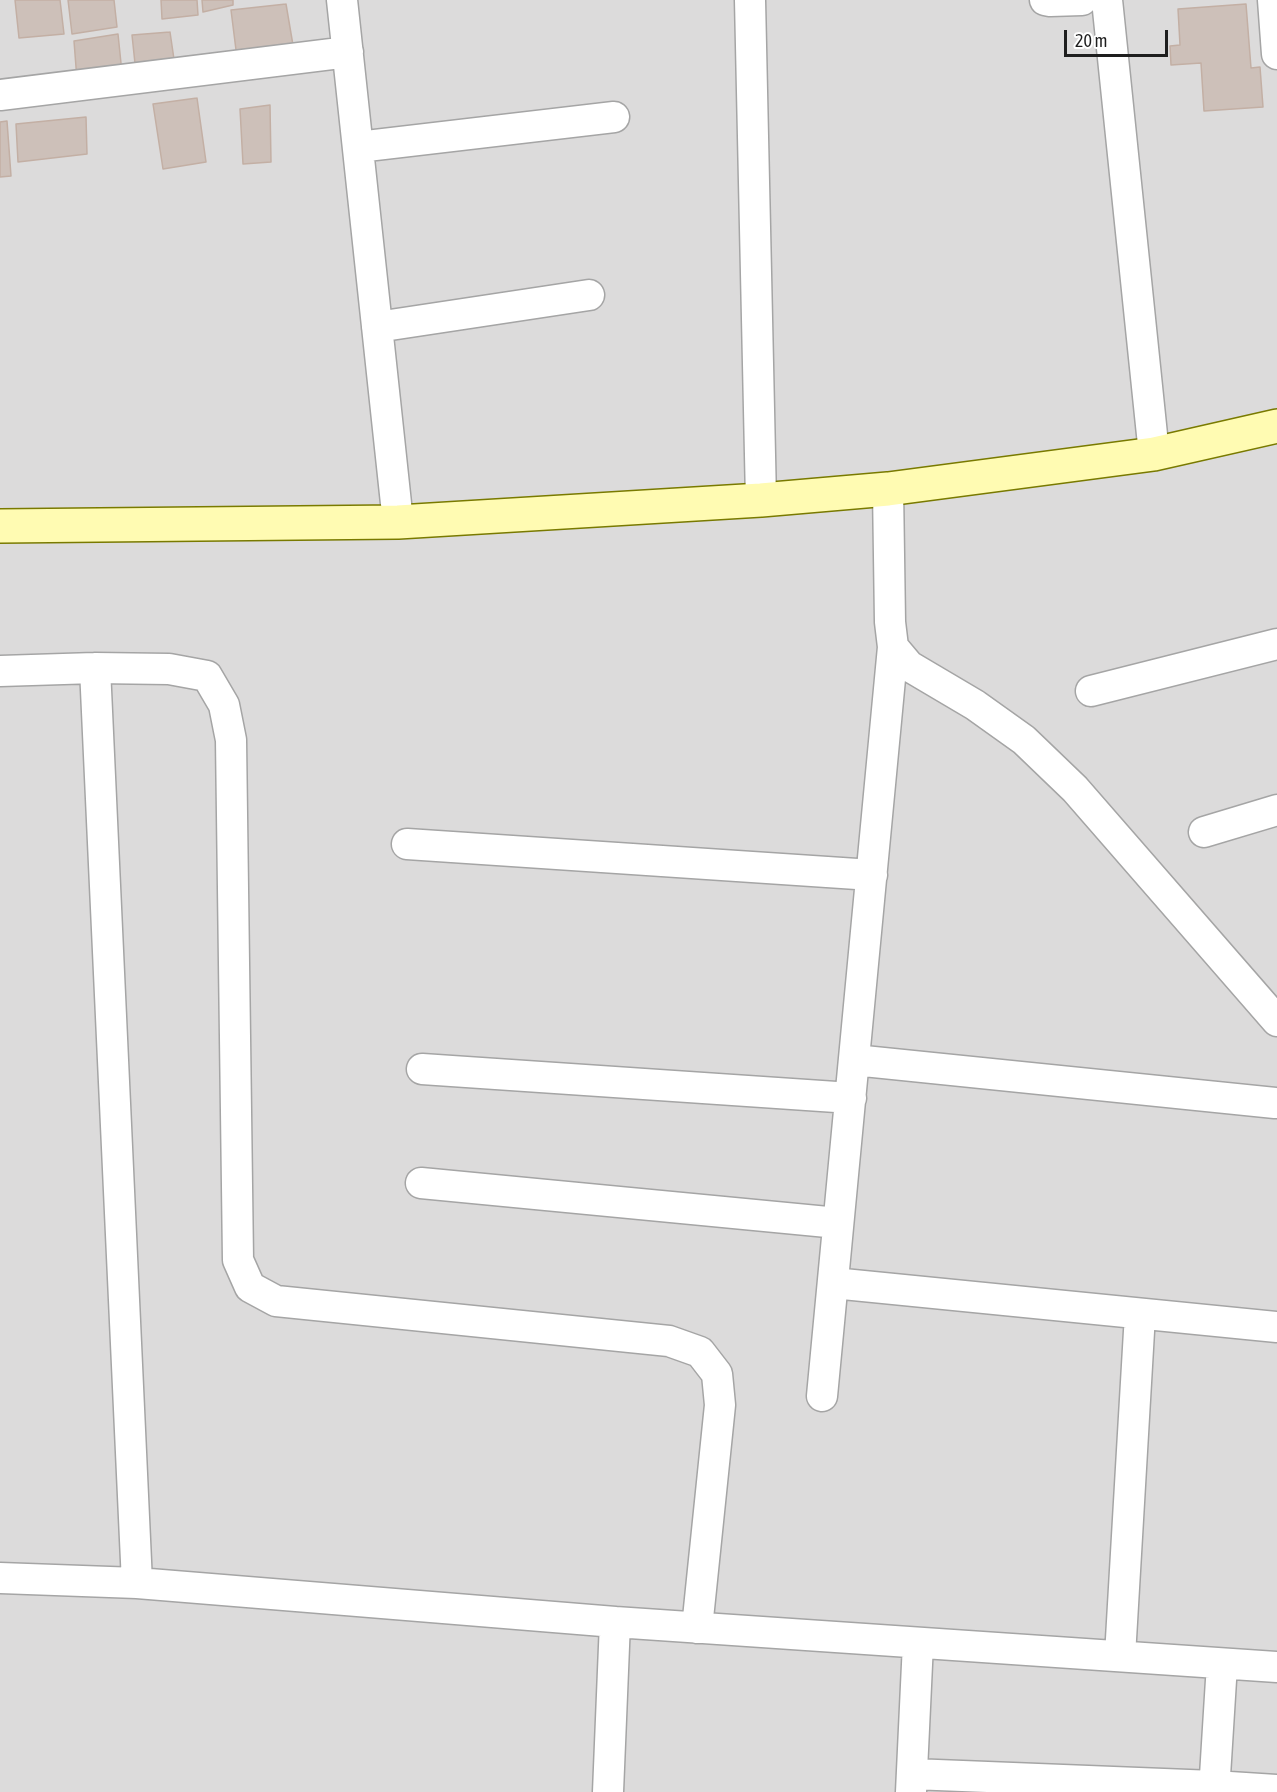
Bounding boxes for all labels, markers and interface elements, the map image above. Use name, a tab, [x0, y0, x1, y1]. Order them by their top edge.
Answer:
scale bar	[1067, 18, 1170, 56]
text: 20 m	[1075, 30, 1107, 51]

